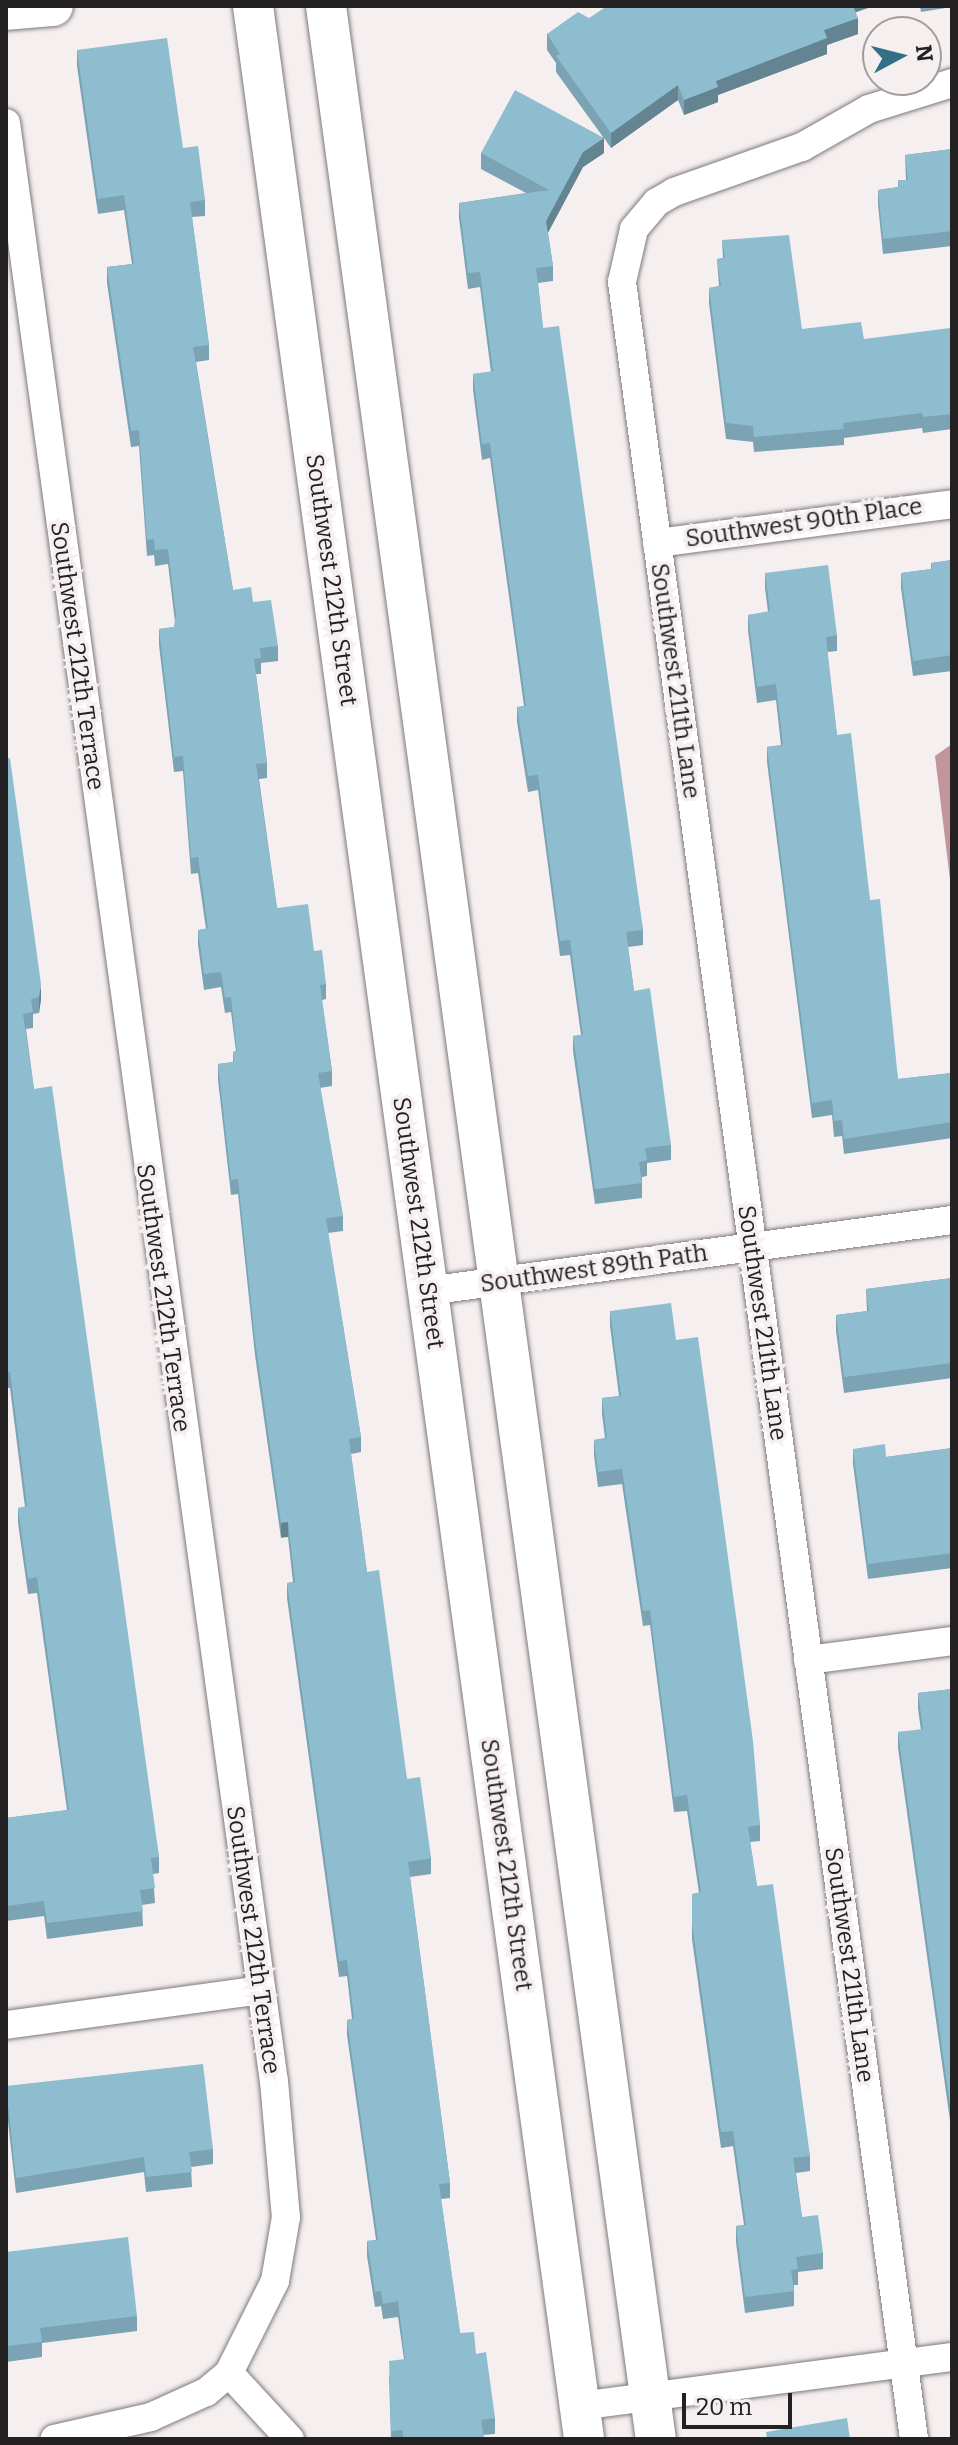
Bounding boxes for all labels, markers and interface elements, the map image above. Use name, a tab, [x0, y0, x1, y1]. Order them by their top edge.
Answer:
north arrow	[862, 16, 942, 96]
text: N	[910, 43, 939, 63]
street label: Southwest 212th Street	[299, 452, 363, 708]
street label: Southwest 90th Place	[684, 492, 924, 554]
street label: Southwest 212th Terrace	[44, 520, 110, 792]
street label: Southwest 211th Lane	[644, 561, 706, 801]
street label: Southwest 212th Street	[386, 1095, 450, 1351]
street label: Southwest 212th Terrace	[130, 1162, 196, 1434]
street label: Southwest 211th Lane	[731, 1203, 793, 1443]
street label: Southwest 89th Path	[478, 1239, 710, 1299]
street label: Southwest 212th Street	[474, 1737, 538, 1993]
street label: Southwest 212th Terrace	[220, 1804, 286, 2076]
street label: Southwest 211th Lane	[818, 1845, 880, 2085]
scale bar	[686, 2377, 796, 2427]
text: 20 m	[696, 2393, 752, 2421]

